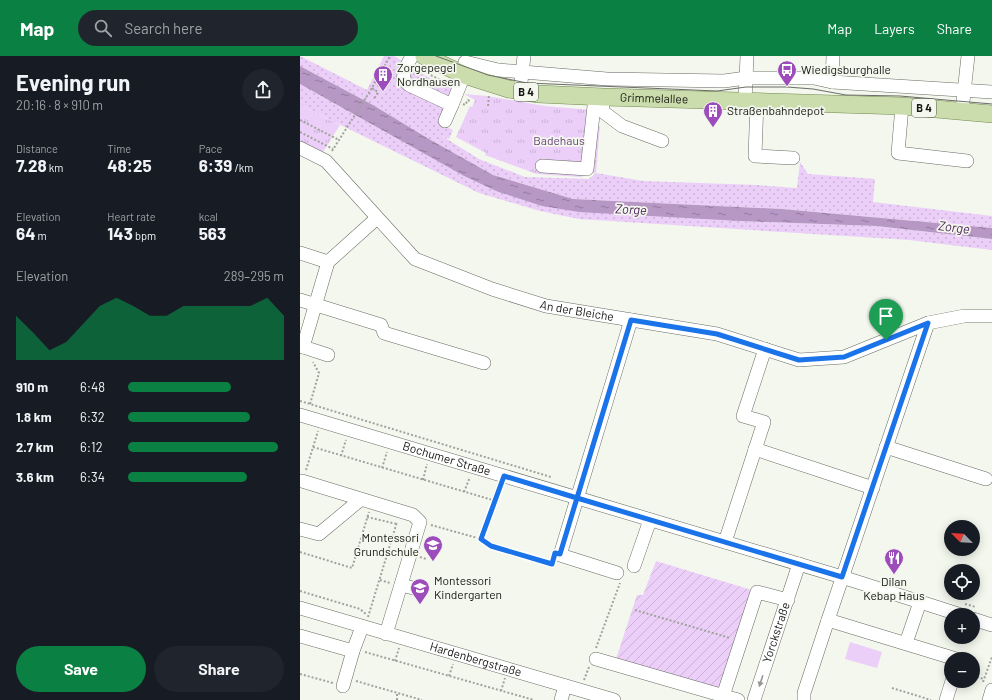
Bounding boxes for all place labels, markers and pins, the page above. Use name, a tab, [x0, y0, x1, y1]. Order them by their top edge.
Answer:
bus stop icon: Wiedigsburghalle	[776, 59, 798, 87]
place label: Zorgepegel Nordhausen	[397, 60, 460, 88]
place label: Wiedigsburghalle	[801, 62, 891, 76]
building icon: Zorgepegel Nordhausen	[372, 64, 394, 92]
building icon: Straßenbahndepot	[702, 100, 724, 128]
place label: Straßenbahndepot	[727, 103, 824, 117]
pin	[869, 299, 903, 340]
place label: Montessori Grundschule	[354, 530, 419, 558]
school or university icon: Montessori Grundschule	[422, 534, 444, 562]
restaurant icon: Dilan Kebap Haus	[883, 547, 905, 575]
place label: Montessori Kindergarten	[434, 573, 502, 601]
place label: Dilan Kebap Haus	[863, 574, 925, 602]
school or university icon: Montessori Kindergarten	[409, 577, 431, 605]

